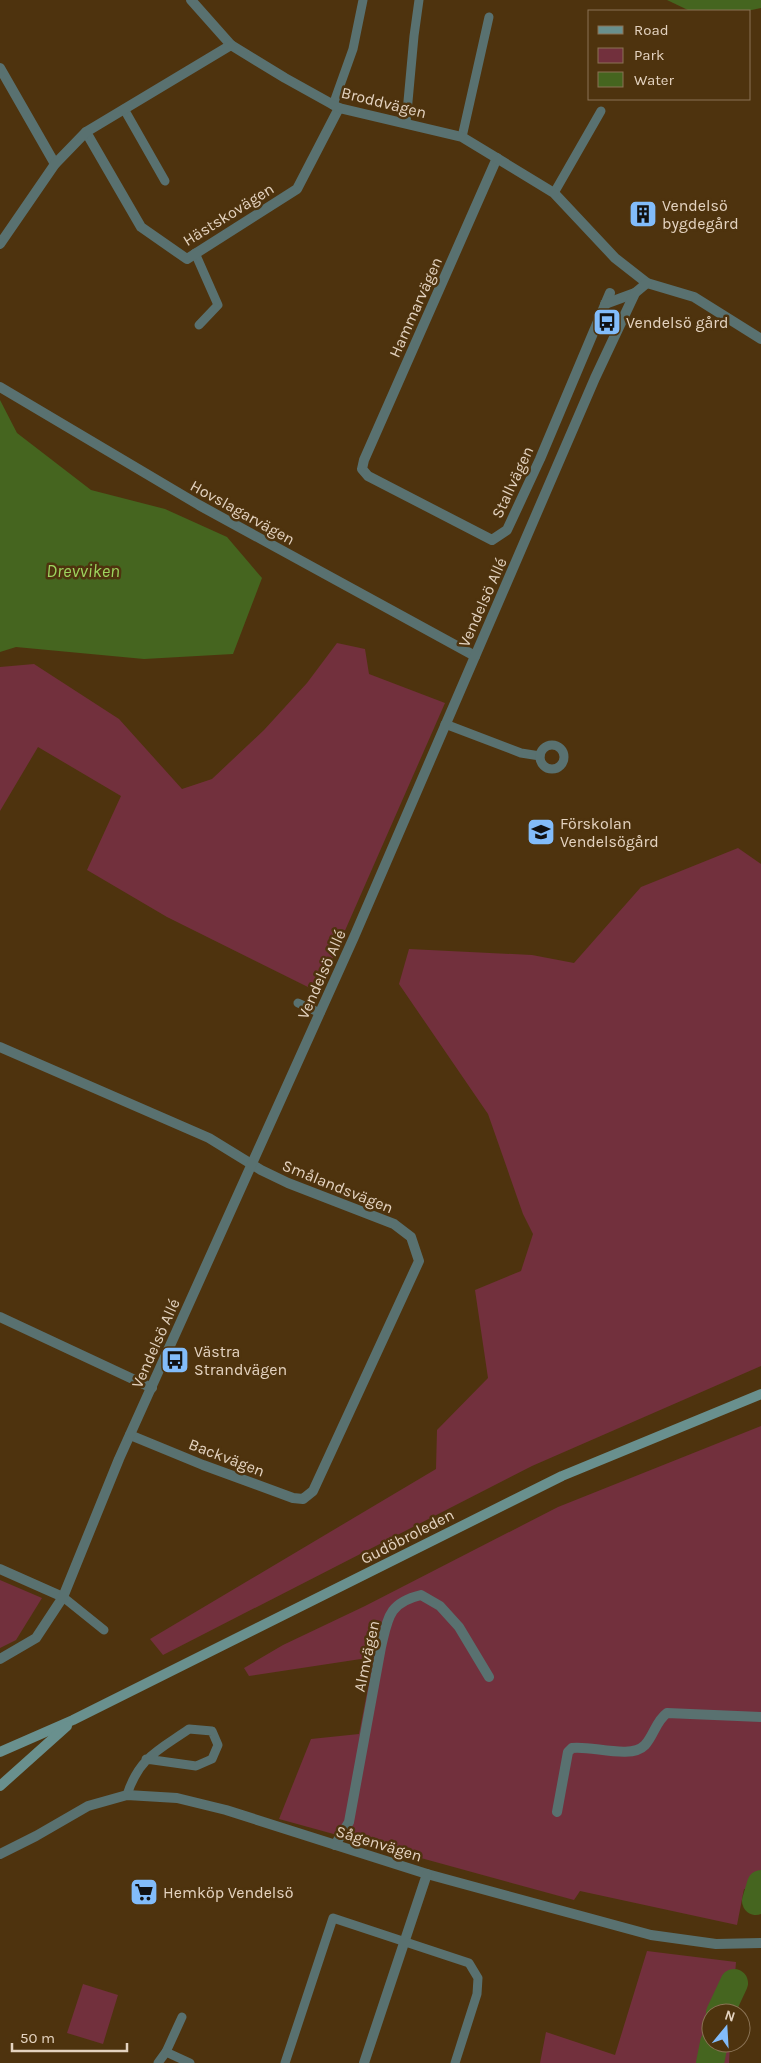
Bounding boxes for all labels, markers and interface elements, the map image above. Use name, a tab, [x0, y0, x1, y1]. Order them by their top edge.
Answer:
legend	[588, 10, 751, 100]
text: Road	[634, 21, 669, 39]
text: Park	[634, 46, 664, 64]
text: Water	[634, 71, 675, 89]
street label: Broddvägen	[339, 83, 428, 122]
street label: Hästskovägen	[179, 179, 277, 250]
place label: Vendelsö bygdegård	[662, 196, 739, 233]
building icon: Vendelsö bygdegård	[628, 199, 658, 229]
street label: Hammarvägen	[385, 254, 446, 360]
bus stop icon: Vendelsö gård	[592, 307, 622, 337]
place label: Vendelsö gård	[626, 313, 729, 332]
street label: Stallvägen	[488, 443, 537, 521]
street label: Hovslagarvägen	[187, 476, 298, 549]
street label: Vendelsö Allé	[454, 555, 511, 650]
water label: Drevviken	[46, 560, 120, 582]
place label: Förskolan Vendelsögård	[560, 814, 659, 851]
school or university icon: Förskolan Vendelsögård	[526, 817, 556, 847]
street label: Vendelsö Allé	[293, 927, 350, 1022]
street label: Smålandsvägen	[280, 1156, 396, 1217]
street label: Vendelsö Allé	[127, 1296, 184, 1391]
place label: Västra Strandvägen	[194, 1342, 287, 1379]
bus stop icon: Västra Strandvägen	[160, 1345, 190, 1375]
street label: Backvägen	[186, 1434, 267, 1481]
street label: Gudöbroleden	[357, 1505, 457, 1568]
street label: Almvägen	[350, 1619, 383, 1693]
street label: Sågenvägen	[333, 1821, 424, 1866]
supermarket icon: Hemköp Vendelsö	[129, 1877, 159, 1907]
place label: Hemköp Vendelsö	[163, 1883, 293, 1902]
north arrow	[701, 2003, 751, 2053]
text: N	[722, 2006, 737, 2026]
scale bar	[12, 2020, 128, 2052]
text: 50 m	[20, 2029, 55, 2047]

